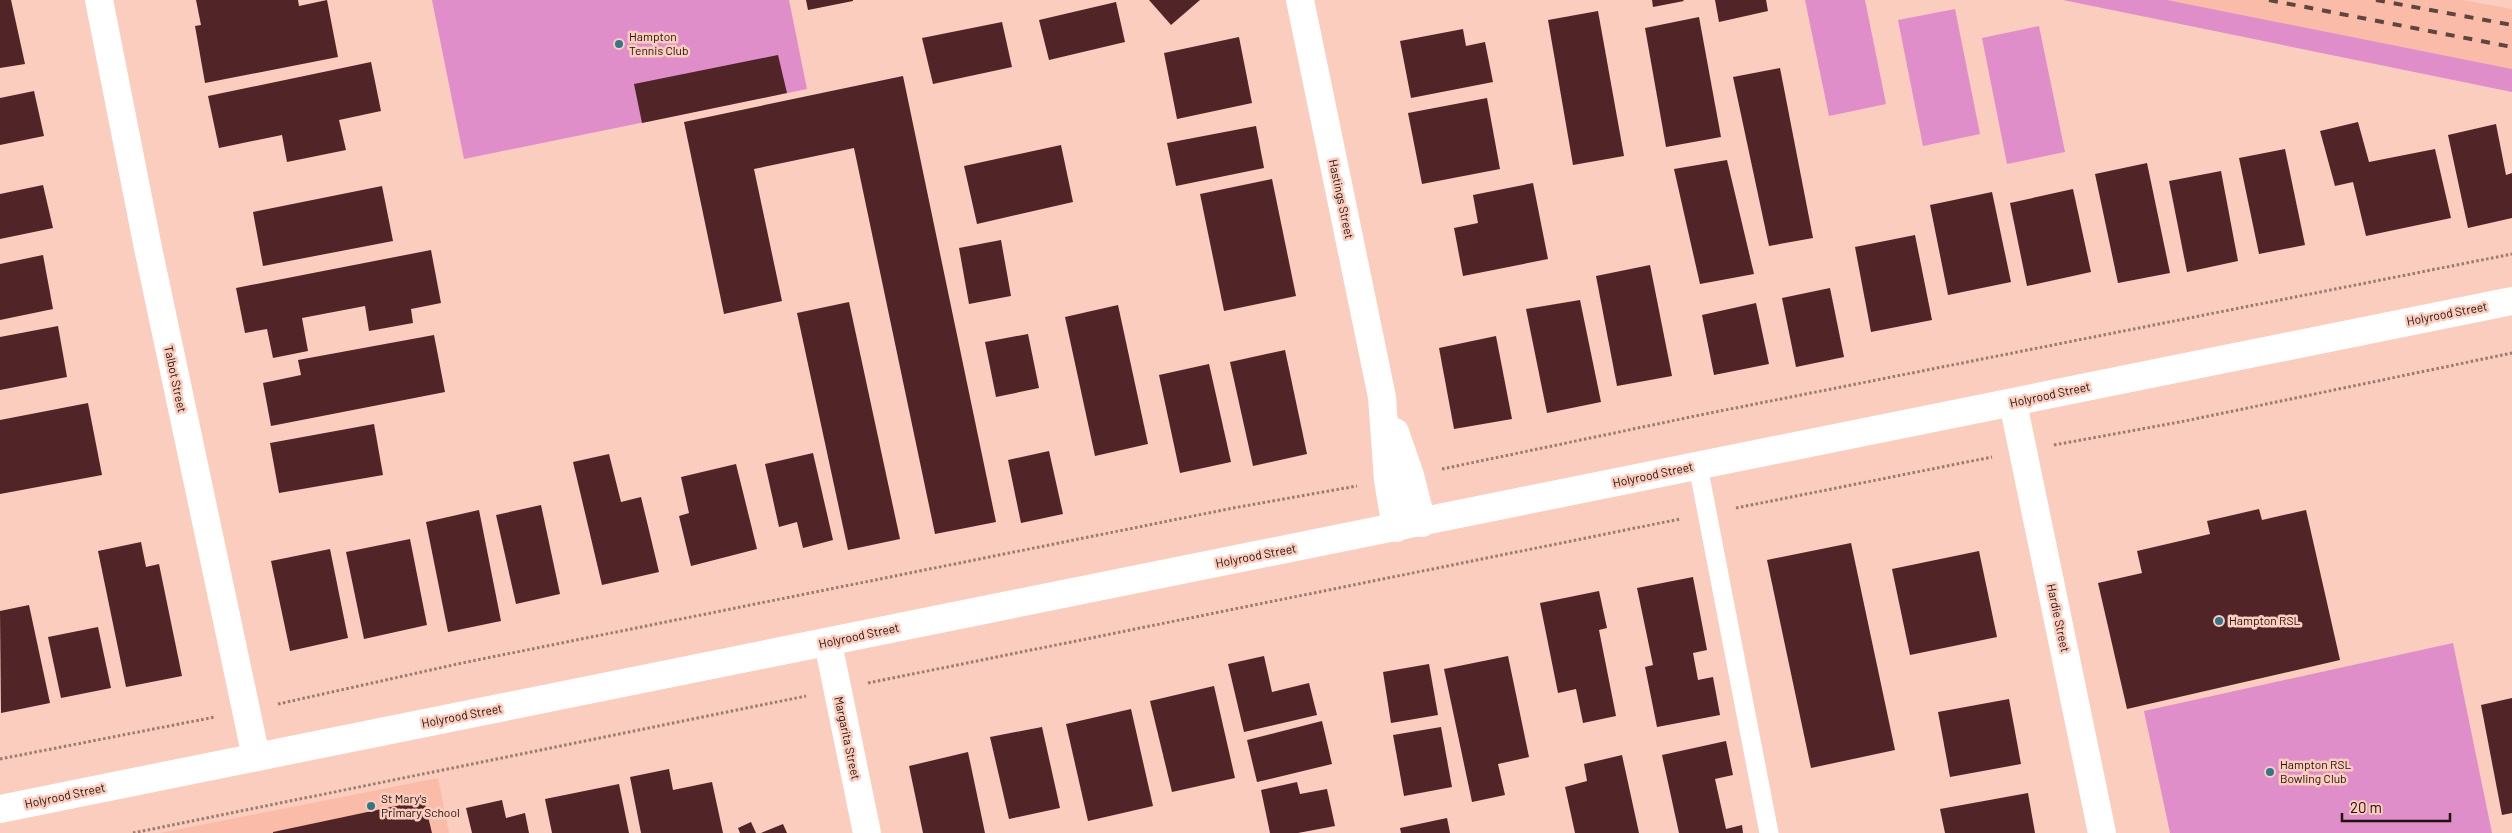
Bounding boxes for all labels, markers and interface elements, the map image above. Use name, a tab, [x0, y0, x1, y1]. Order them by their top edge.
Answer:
place label: Hampton Tennis Club	[629, 29, 689, 57]
marker: Hampton Tennis Club	[613, 38, 625, 50]
street label: Hastings Street	[1327, 158, 1357, 240]
street label: Holyrood Street	[2405, 298, 2488, 328]
street label: Talbot Street	[162, 344, 190, 414]
street label: Holyrood Street	[2008, 379, 2091, 409]
street label: Holyrood Street	[1611, 459, 1694, 489]
street label: Holyrood Street	[1214, 540, 1297, 570]
street label: Hardie Street	[2045, 582, 2073, 653]
place label: Hampton RSL	[2229, 613, 2300, 627]
marker: Hampton RSL	[2213, 615, 2225, 627]
street label: Holyrood Street	[817, 620, 900, 650]
street label: Margarita Street	[832, 695, 864, 781]
street label: Holyrood Street	[420, 700, 503, 730]
place label: Hampton RSL Bowling Club	[2280, 757, 2351, 785]
marker: Hampton RSL Bowling Club	[2264, 766, 2276, 778]
street label: Holyrood Street	[23, 780, 106, 810]
scale bar	[2342, 790, 2450, 822]
place label: St Mary's Primary School	[381, 791, 460, 819]
text: 20 m	[2350, 798, 2382, 816]
marker: St Mary's Primary School	[365, 800, 377, 812]

